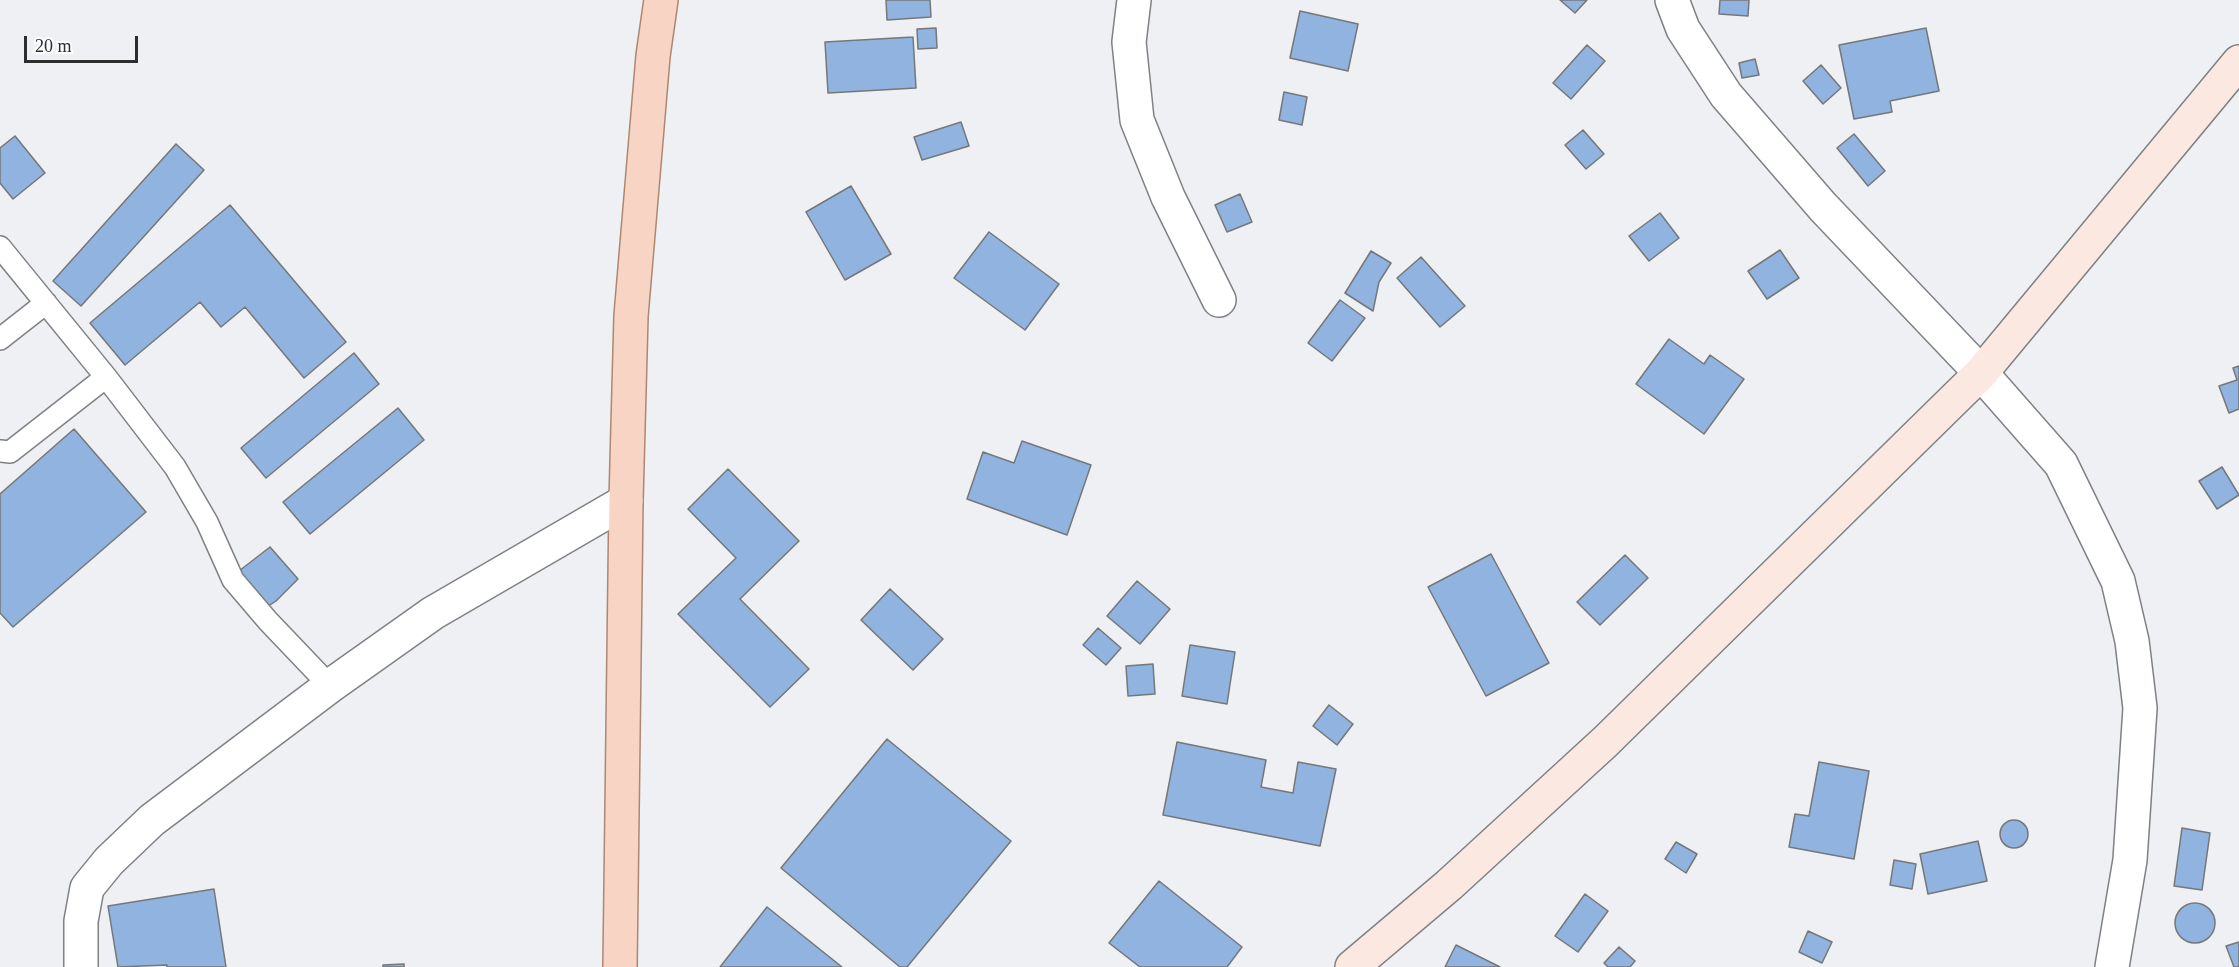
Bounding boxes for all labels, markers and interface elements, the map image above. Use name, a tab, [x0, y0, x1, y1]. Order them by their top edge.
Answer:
scale bar	[27, 24, 141, 62]
text: 20 m	[35, 36, 72, 56]

